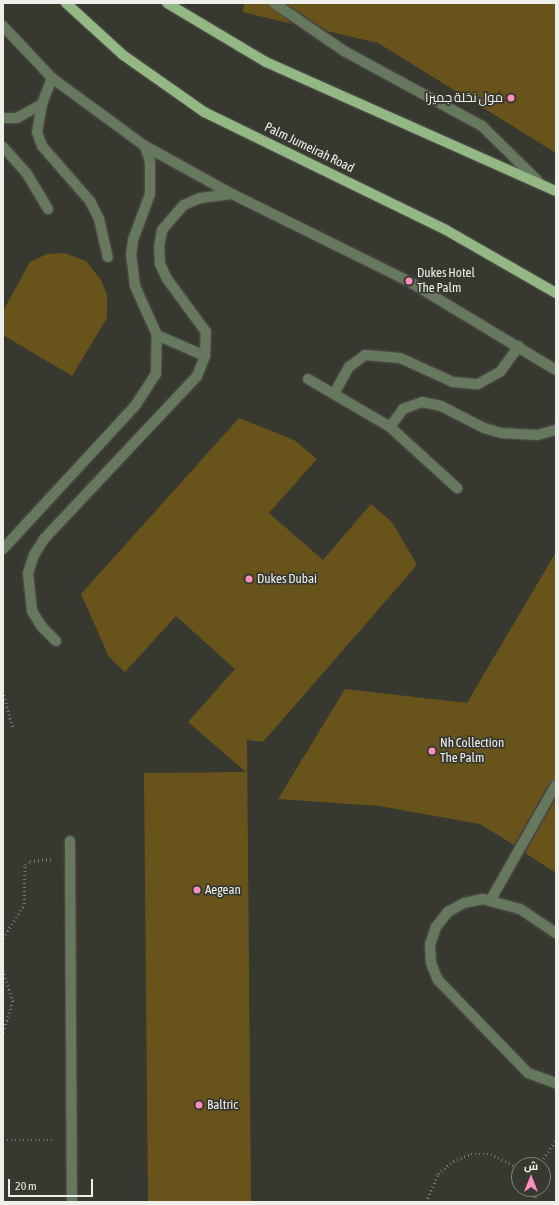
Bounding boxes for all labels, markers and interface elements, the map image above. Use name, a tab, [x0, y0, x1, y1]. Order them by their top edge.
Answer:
place label: مول نخلة جميرا	[425, 90, 503, 106]
marker: مول نخلة جميرا	[506, 93, 516, 103]
street label: Palm Jumeirah Road	[262, 120, 356, 176]
place label: Dukes Hotel The Palm	[417, 266, 475, 297]
marker: Dukes Hotel The Palm	[404, 276, 414, 286]
place label: Dukes Dubai	[257, 571, 317, 587]
marker: Dukes Dubai	[244, 574, 254, 584]
place label: Nh Collection The Palm	[440, 736, 504, 767]
marker: Nh Collection The Palm	[427, 746, 437, 756]
place label: Aegean	[205, 882, 241, 898]
marker: Aegean	[192, 885, 202, 895]
place label: Baltric	[207, 1097, 238, 1113]
marker: Baltric	[194, 1100, 204, 1110]
north arrow	[511, 1157, 551, 1197]
text: ش	[524, 1160, 538, 1172]
scale bar	[10, 1171, 95, 1197]
text: 20 m	[15, 1179, 37, 1193]

